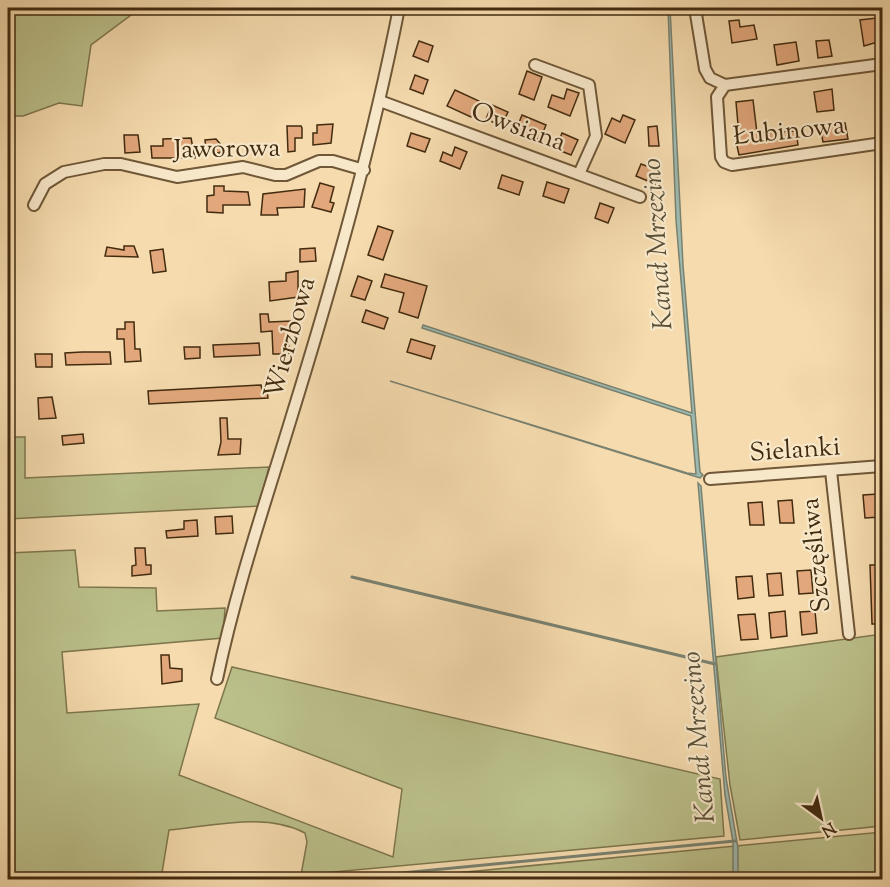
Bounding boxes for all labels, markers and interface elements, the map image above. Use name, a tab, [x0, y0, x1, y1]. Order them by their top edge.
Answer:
street label: Owsiana	[465, 94, 571, 162]
street label: Łubinowa	[731, 108, 847, 156]
street label: Jaworowa	[171, 131, 281, 169]
water label: Kanał Mrzezino	[634, 157, 684, 331]
street label: Wierzbowa	[256, 273, 326, 403]
street label: Sielanki	[748, 429, 842, 473]
street label: Szczęśliwa	[793, 496, 841, 614]
water label: Kanał Mrzezino	[673, 650, 727, 824]
north arrow	[791, 788, 851, 848]
text: N	[816, 815, 839, 842]

